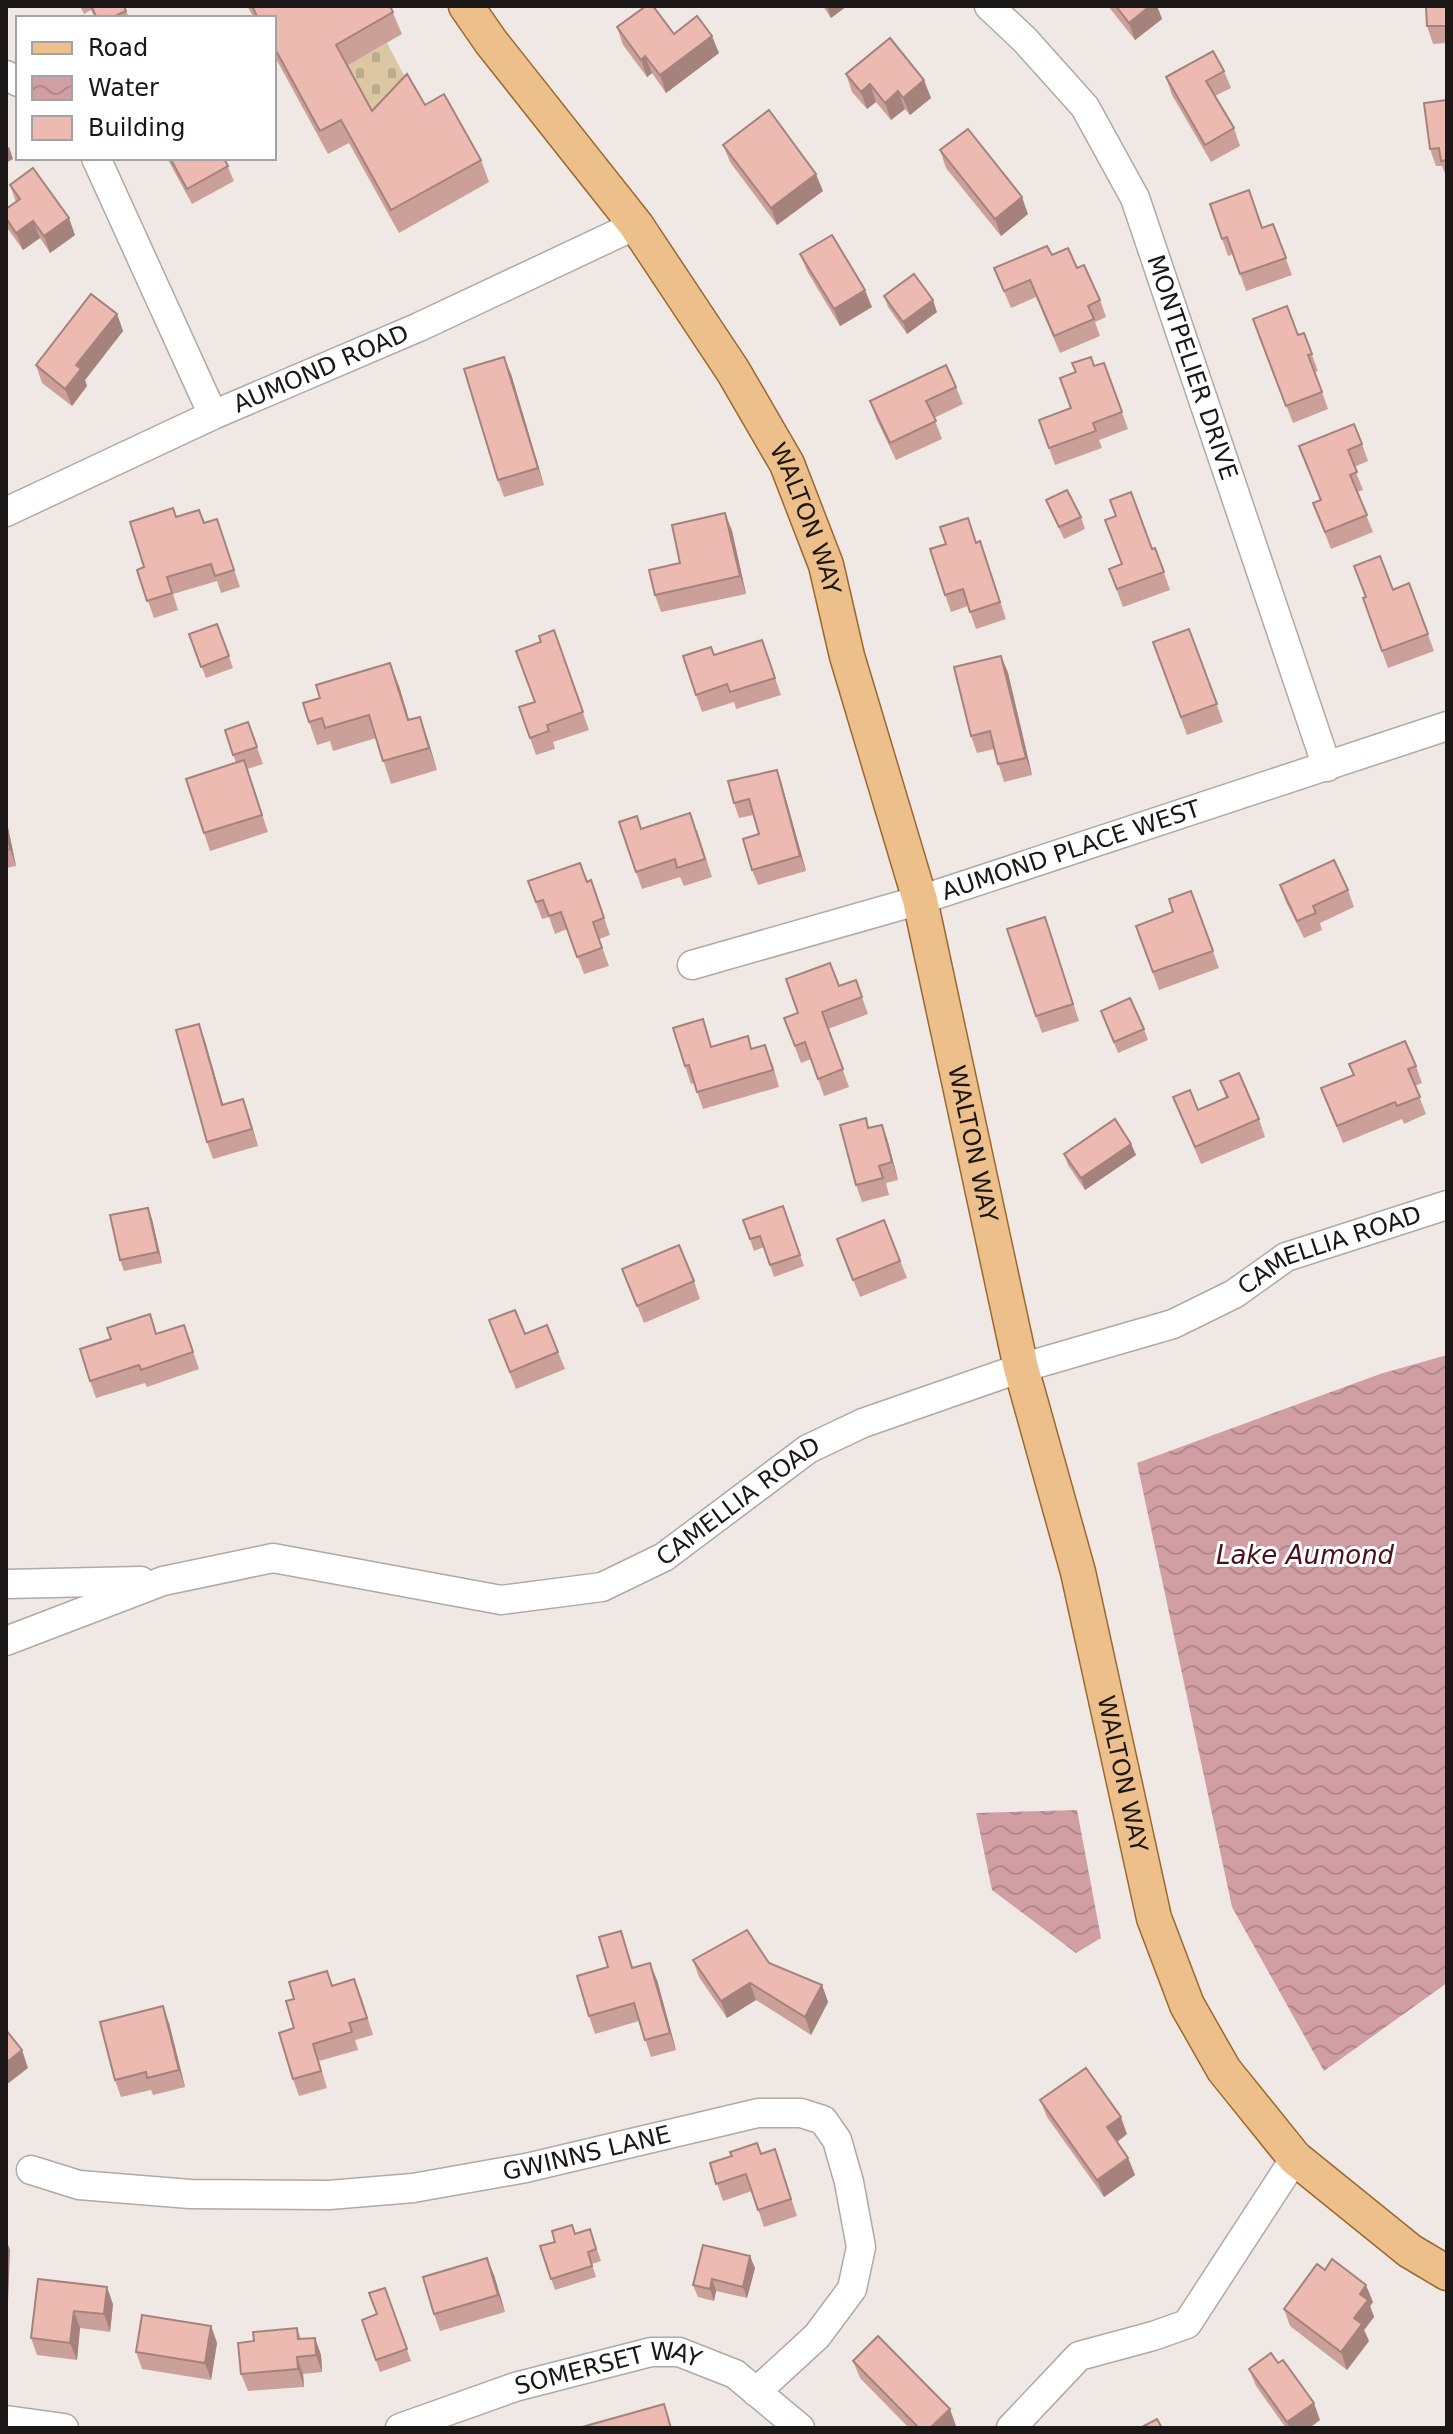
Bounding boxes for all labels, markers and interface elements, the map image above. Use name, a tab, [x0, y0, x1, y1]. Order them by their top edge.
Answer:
legend	[16, 16, 276, 160]
text: Road	[88, 34, 148, 62]
text: Water	[88, 74, 159, 102]
text: Building	[88, 114, 185, 142]
street label: MONTPELIER DRIVE	[1141, 251, 1243, 483]
street label: AUMOND ROAD	[229, 319, 413, 419]
street label: WALTON WAY	[764, 438, 846, 597]
street label: AUMOND PLACE WEST	[938, 794, 1204, 906]
street label: WALTON WAY	[942, 1063, 1003, 1225]
street label: CAMELLIA ROAD	[1233, 1200, 1425, 1301]
street label: CAMELLIA ROAD	[651, 1431, 824, 1572]
water label: Lake Aumond	[1216, 1540, 1395, 1570]
street label: WALTON WAY	[1092, 1693, 1153, 1855]
street label: GWINNS LANE	[500, 2120, 673, 2186]
street label: SOMERSET WAY	[512, 2337, 706, 2400]

